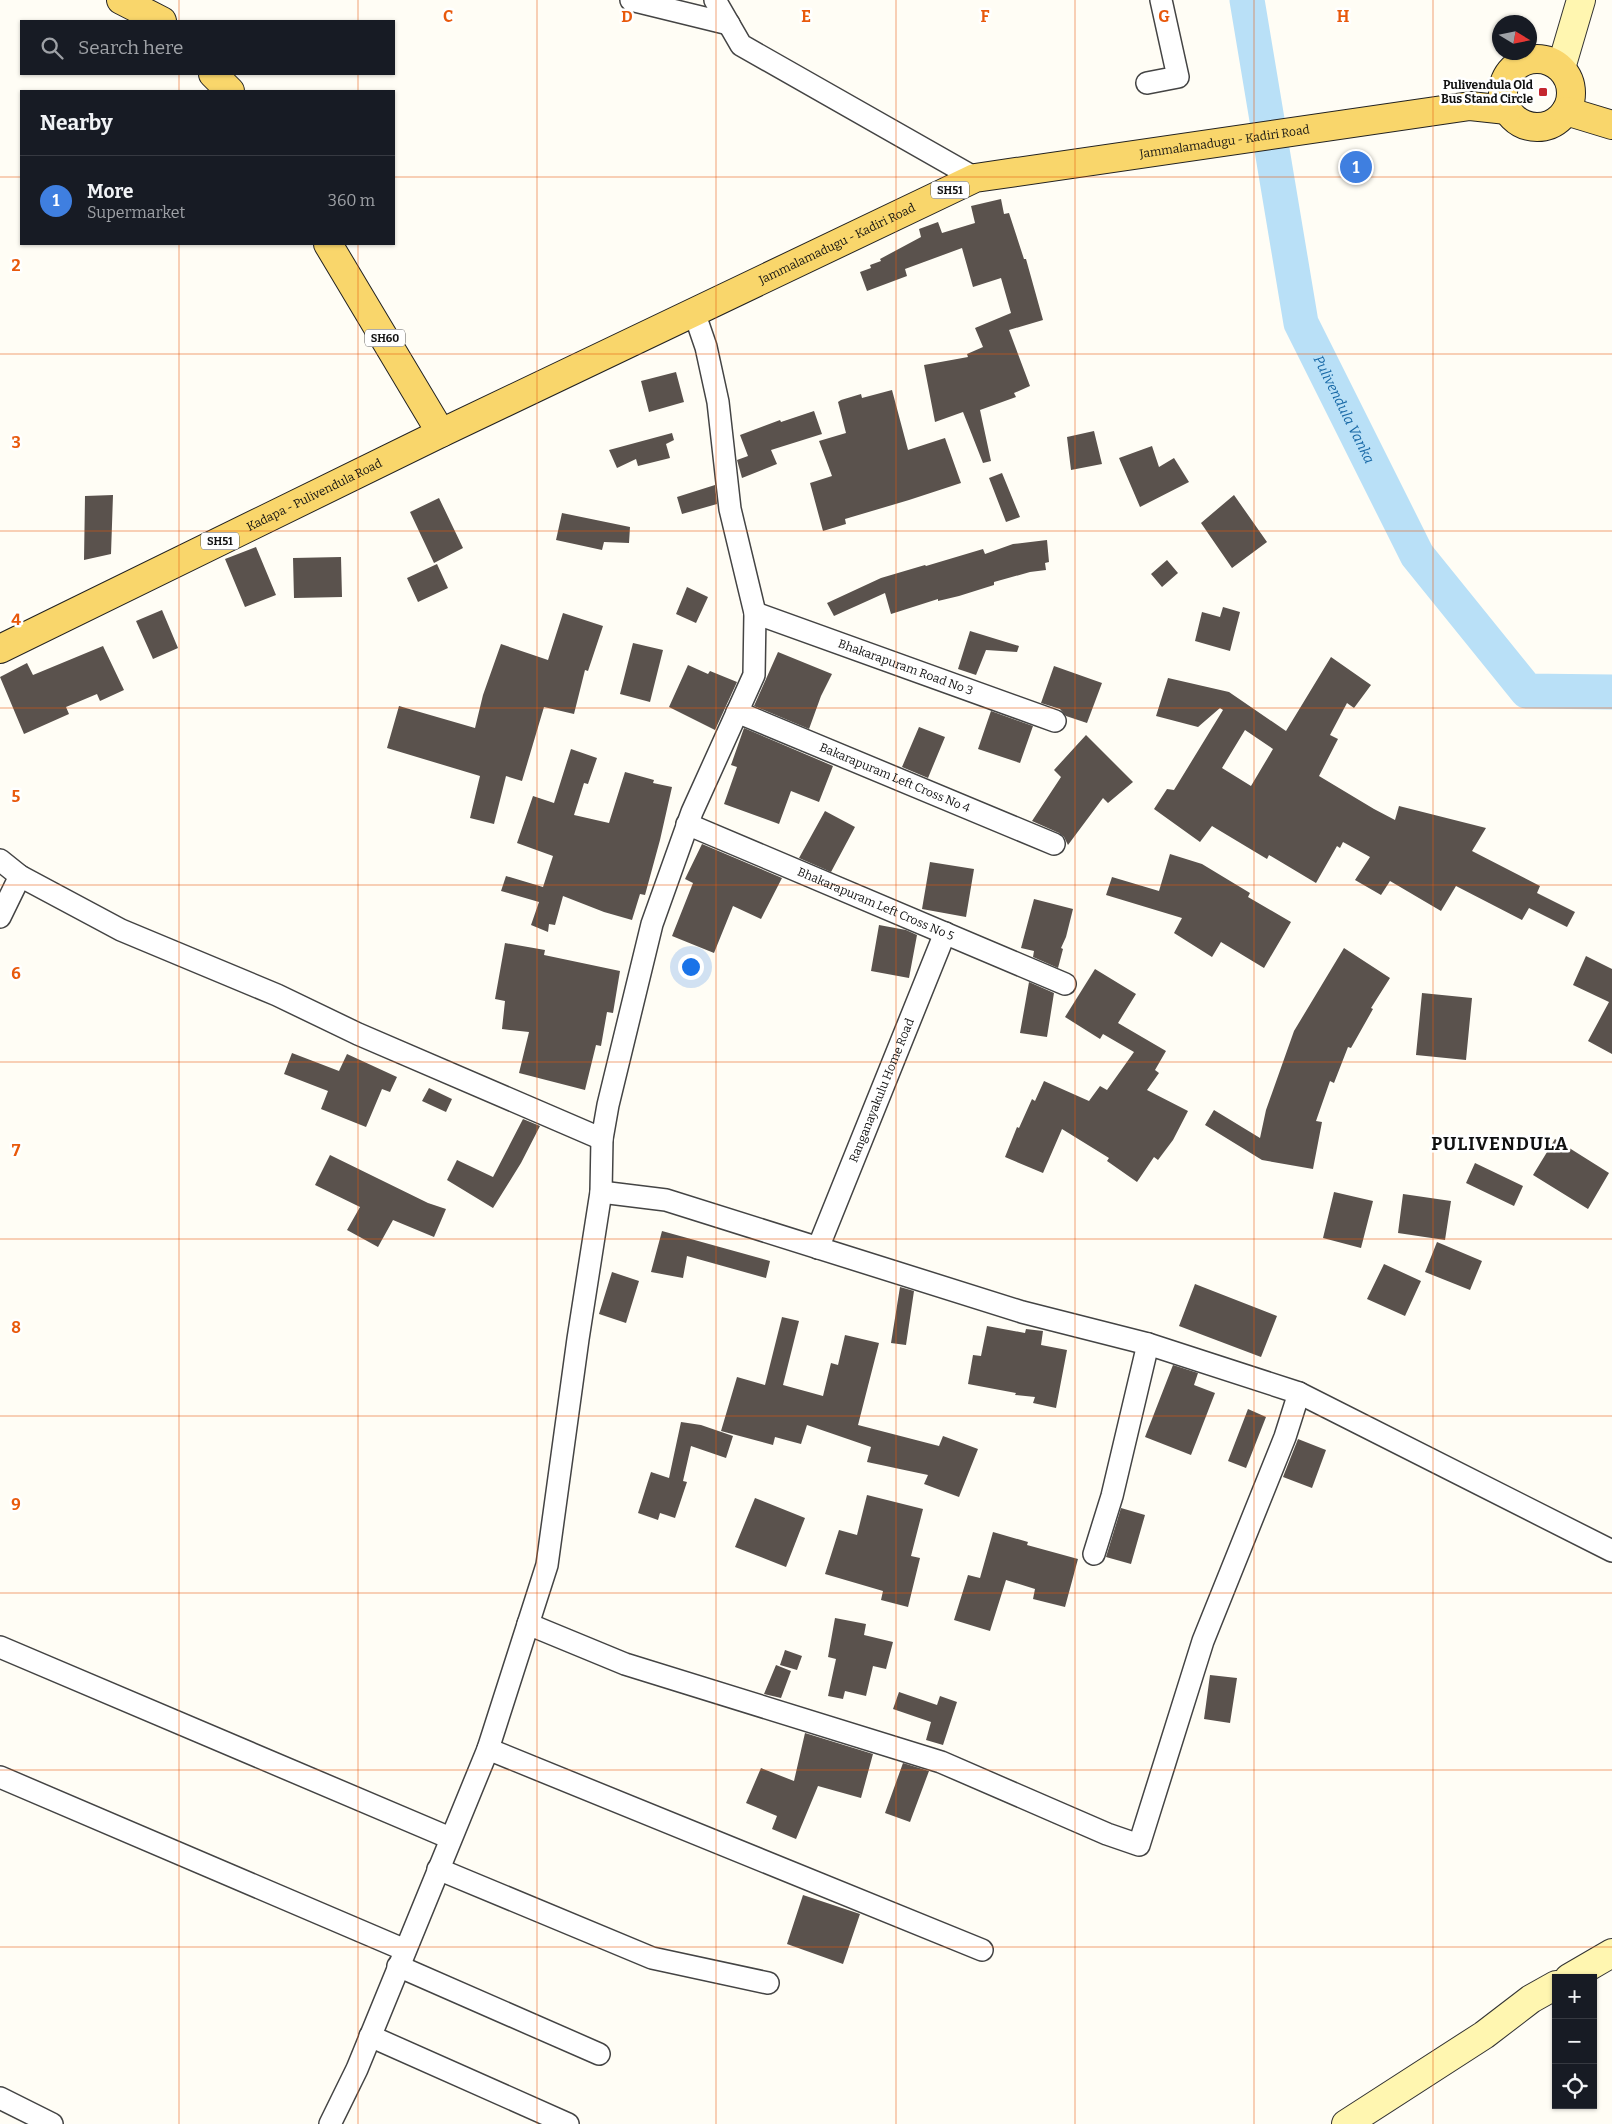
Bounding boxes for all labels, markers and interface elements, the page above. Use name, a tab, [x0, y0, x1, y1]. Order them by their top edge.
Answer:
text: C	[443, 7, 453, 26]
text: D	[621, 7, 633, 26]
text: E	[801, 7, 811, 26]
text: F	[981, 7, 990, 26]
text: G	[1158, 7, 1170, 26]
text: H	[1337, 7, 1350, 26]
north arrow	[1492, 15, 1537, 60]
search box	[20, 20, 395, 75]
icon: search	[38, 34, 66, 62]
text: Search here	[78, 36, 183, 59]
place label: Pulivendula Old Bus Stand Circle	[1441, 78, 1534, 106]
marker: Pulivendula Old Bus Stand Circle	[1537, 86, 1549, 98]
text: Nearby	[40, 110, 113, 136]
street label: Jammalamadugu - Kadiri Road	[1138, 122, 1310, 161]
pin: 1	[1340, 148, 1372, 186]
text: More	[87, 180, 133, 203]
road number: SH51	[931, 182, 969, 198]
text: 1	[53, 191, 59, 210]
text: 360 m	[328, 191, 375, 210]
street label: Jammalamadugu - Kadiri Road	[756, 201, 917, 288]
text: Supermarket	[87, 203, 185, 222]
text: 2	[11, 256, 21, 275]
road number: SH60	[365, 329, 405, 346]
water label: Pulivendula Vanka	[1310, 353, 1378, 466]
text: 3	[11, 433, 21, 452]
street label: Kadapa - Pulivendula Road	[244, 456, 384, 534]
road number: SH51	[201, 532, 239, 550]
text: 4	[11, 610, 21, 629]
street label: Bhakarapuram Road No 3	[836, 637, 975, 698]
street label: Bakarapuram Left Cross No 4	[818, 740, 972, 815]
text: 5	[12, 787, 21, 806]
street label: Bhakarapuram Left Cross No 5	[795, 865, 956, 943]
your location	[678, 954, 704, 980]
text: 6	[11, 964, 21, 983]
street label: Ranganayakulu Home Road	[846, 1016, 917, 1164]
district label: PULIVENDULA	[1431, 1133, 1569, 1155]
text: 7	[12, 1141, 21, 1160]
text: 8	[11, 1318, 21, 1337]
text: 9	[11, 1495, 21, 1514]
map controls	[1552, 1974, 1597, 2109]
button: +	[1552, 1974, 1597, 2019]
button: −	[1552, 2019, 1597, 2064]
button: locate	[1552, 2064, 1597, 2109]

